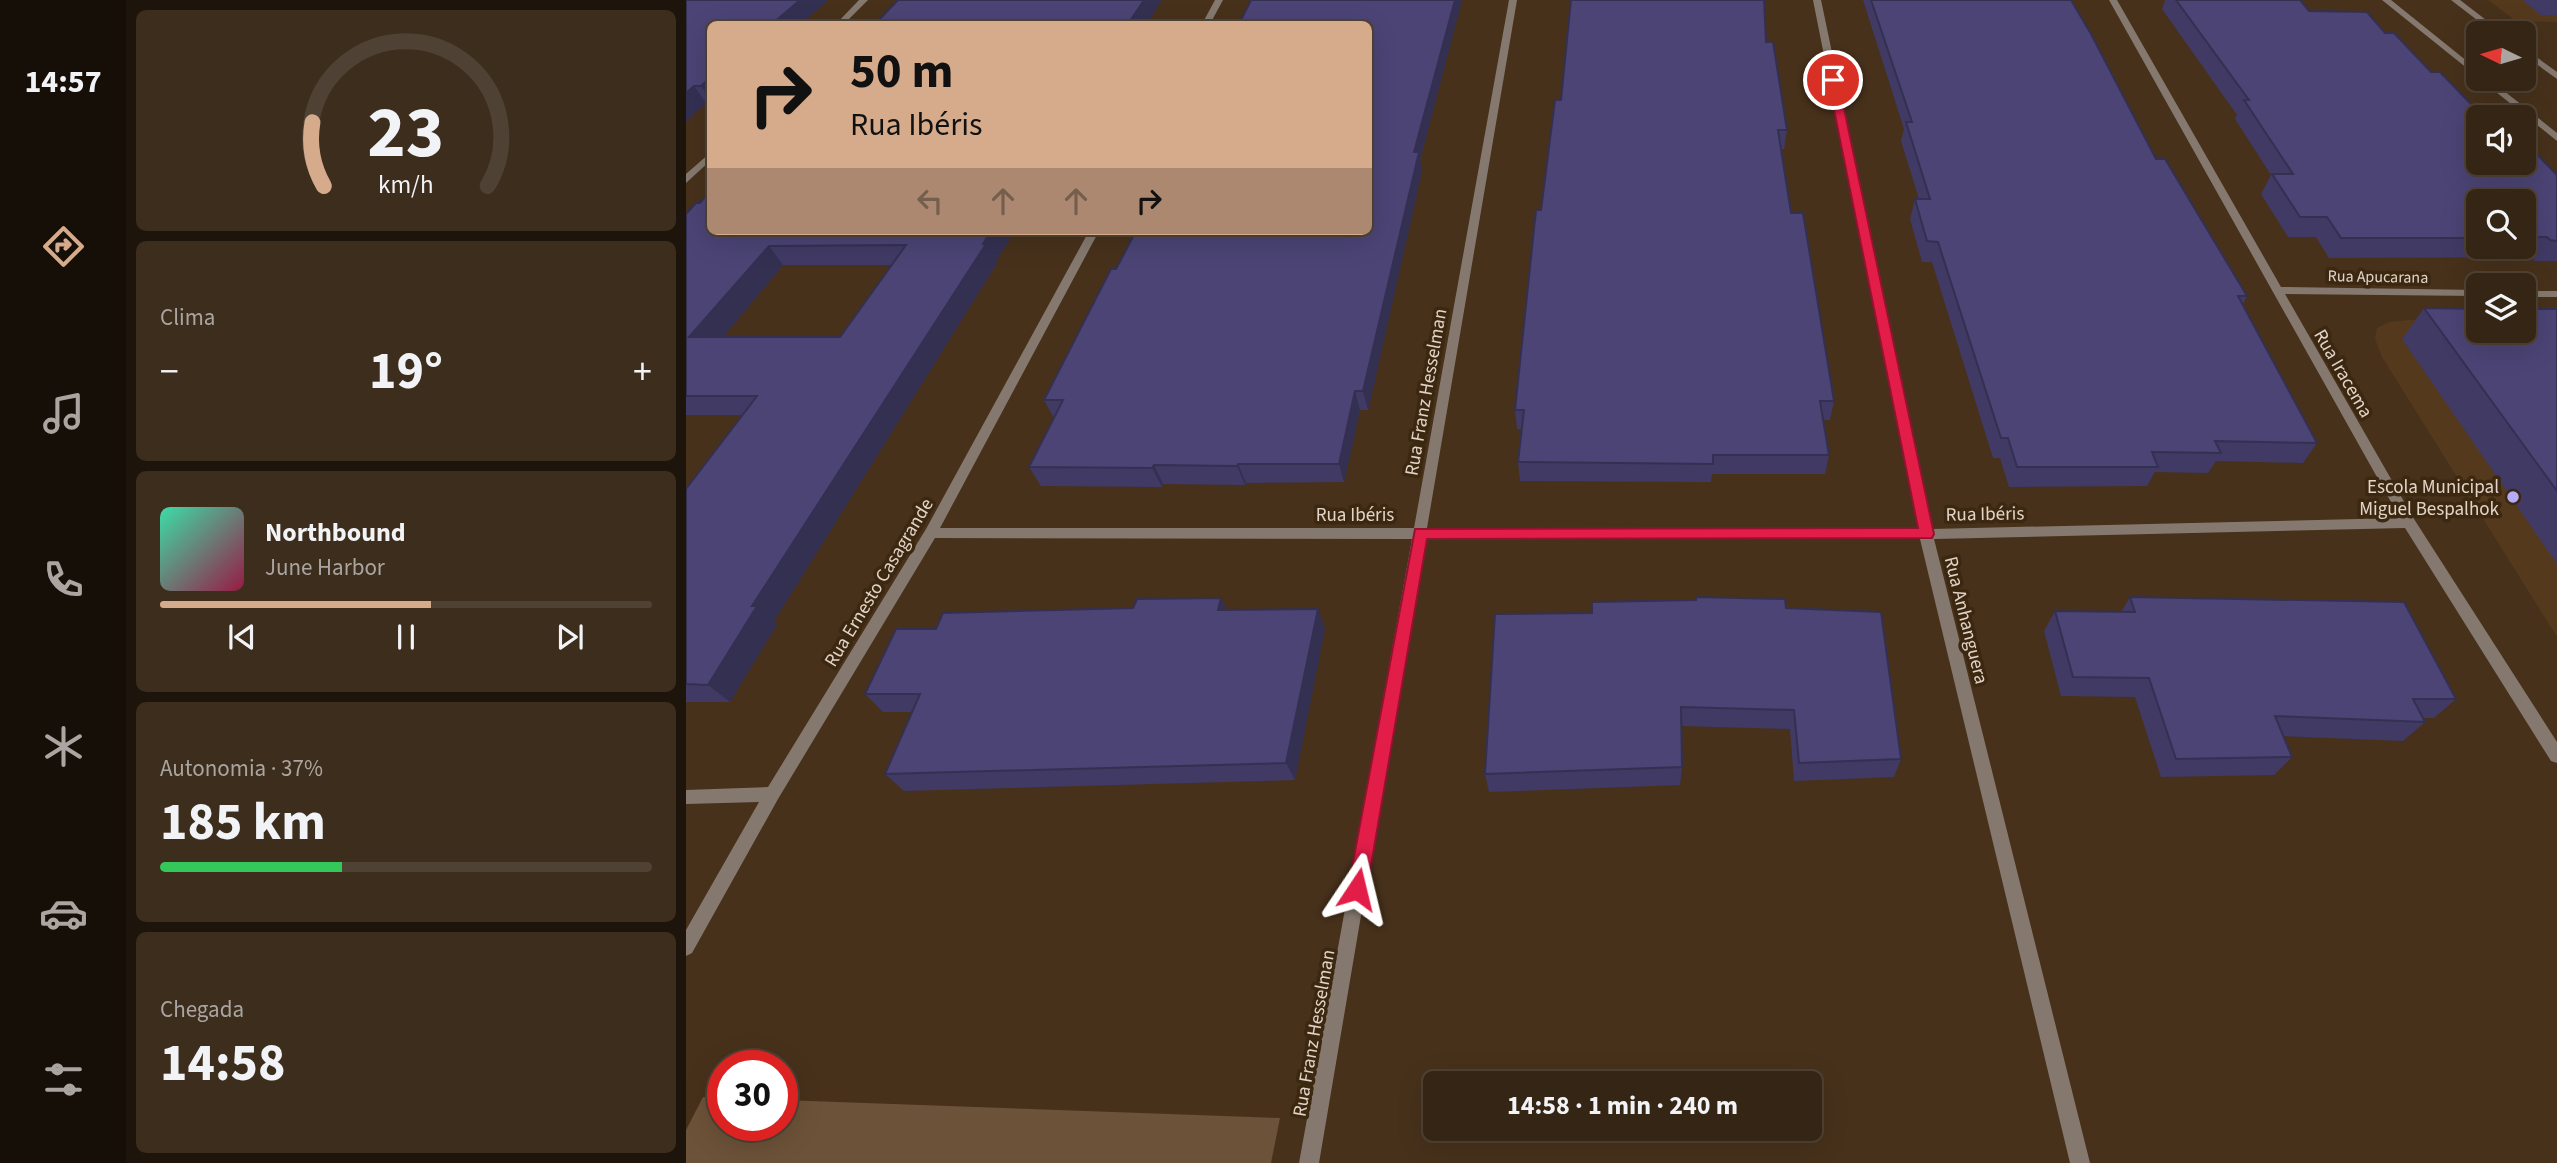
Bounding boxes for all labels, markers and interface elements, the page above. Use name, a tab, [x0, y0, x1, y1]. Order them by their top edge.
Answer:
north arrow	[2466, 21, 2536, 91]
map controls	[2466, 21, 2536, 343]
text: 50 m	[850, 37, 954, 107]
icon: right	[735, 49, 826, 140]
pin	[1803, 50, 1863, 110]
text: 14:57	[24, 59, 102, 105]
icon: arrive	[1814, 61, 1852, 99]
text: 23	[368, 82, 444, 186]
text: Rua Ibéris	[850, 102, 983, 148]
button: sound	[2466, 105, 2536, 175]
text: km/h	[378, 167, 434, 203]
icon: left	[911, 182, 949, 220]
icon: ahead	[984, 182, 1022, 220]
icon: ahead	[1057, 182, 1095, 220]
icon: right	[1130, 182, 1168, 220]
button: search	[2466, 189, 2536, 259]
icon: directions	[39, 222, 88, 271]
street label: Rua Apucarana	[2327, 265, 2428, 289]
button: layers	[2466, 273, 2536, 343]
text: Clima	[160, 301, 215, 334]
street label: Rua Franz Hesselman	[1398, 307, 1454, 478]
street label: Rua Iracema	[2306, 324, 2379, 423]
text: 19°	[369, 335, 443, 409]
text: −	[160, 345, 179, 399]
text: +	[633, 345, 652, 399]
icon: music	[39, 389, 88, 438]
place label: Escola Municipal Miguel Bespalhok	[2359, 474, 2500, 523]
marker: Escola Municipal Miguel Bespalhok	[2505, 489, 2521, 505]
street label: Rua Ernesto Casagrande	[818, 493, 940, 672]
street label: Rua Ibéris	[1945, 500, 2025, 529]
street label: Rua Ibéris	[1316, 502, 1394, 529]
text: Northbound	[265, 514, 406, 551]
text: June Harbor	[265, 551, 385, 584]
street label: Rua Anhanguera	[1937, 554, 1994, 687]
icon: phone	[39, 555, 88, 604]
icon: previous	[223, 618, 261, 656]
icon: pause	[387, 618, 425, 656]
icon: next	[551, 618, 589, 656]
icon: climate	[39, 722, 88, 771]
text: Autonomia · 37%	[160, 752, 323, 785]
text: 185 km	[160, 786, 326, 860]
position arrow	[1320, 852, 1394, 926]
icon: car	[39, 889, 88, 938]
street label: Rua Franz Hesselman	[1286, 948, 1342, 1119]
text: Chegada	[160, 993, 244, 1026]
text: 14:58	[160, 1027, 285, 1101]
speed limit sign: 30	[707, 1050, 798, 1141]
icon: filters	[39, 1055, 88, 1104]
text: 14:58 · 1 min · 240 m	[1507, 1087, 1738, 1124]

